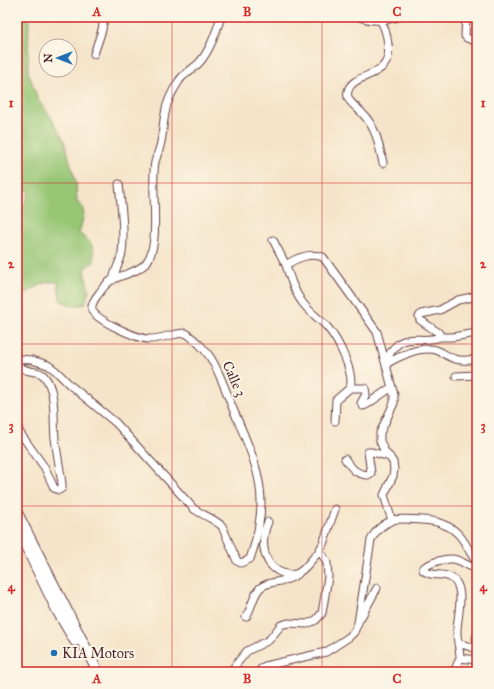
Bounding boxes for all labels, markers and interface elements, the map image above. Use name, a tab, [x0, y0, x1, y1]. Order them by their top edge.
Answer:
text: A	[92, 4, 102, 20]
text: B	[243, 4, 252, 20]
text: C	[393, 4, 402, 20]
north arrow	[38, 38, 78, 78]
text: N	[42, 53, 55, 63]
text: 1	[8, 95, 14, 111]
text: 1	[480, 95, 486, 111]
text: 2	[8, 256, 15, 272]
text: 2	[480, 256, 487, 272]
street label: Calle 3	[219, 358, 249, 400]
text: 3	[8, 418, 14, 434]
text: 3	[480, 418, 486, 434]
text: 4	[7, 579, 15, 595]
text: 4	[479, 579, 487, 595]
place label: KIA Motors	[62, 645, 134, 662]
marker: KIA Motors	[49, 648, 59, 658]
text: A	[92, 671, 102, 687]
text: B	[243, 671, 252, 687]
text: C	[393, 671, 402, 687]

